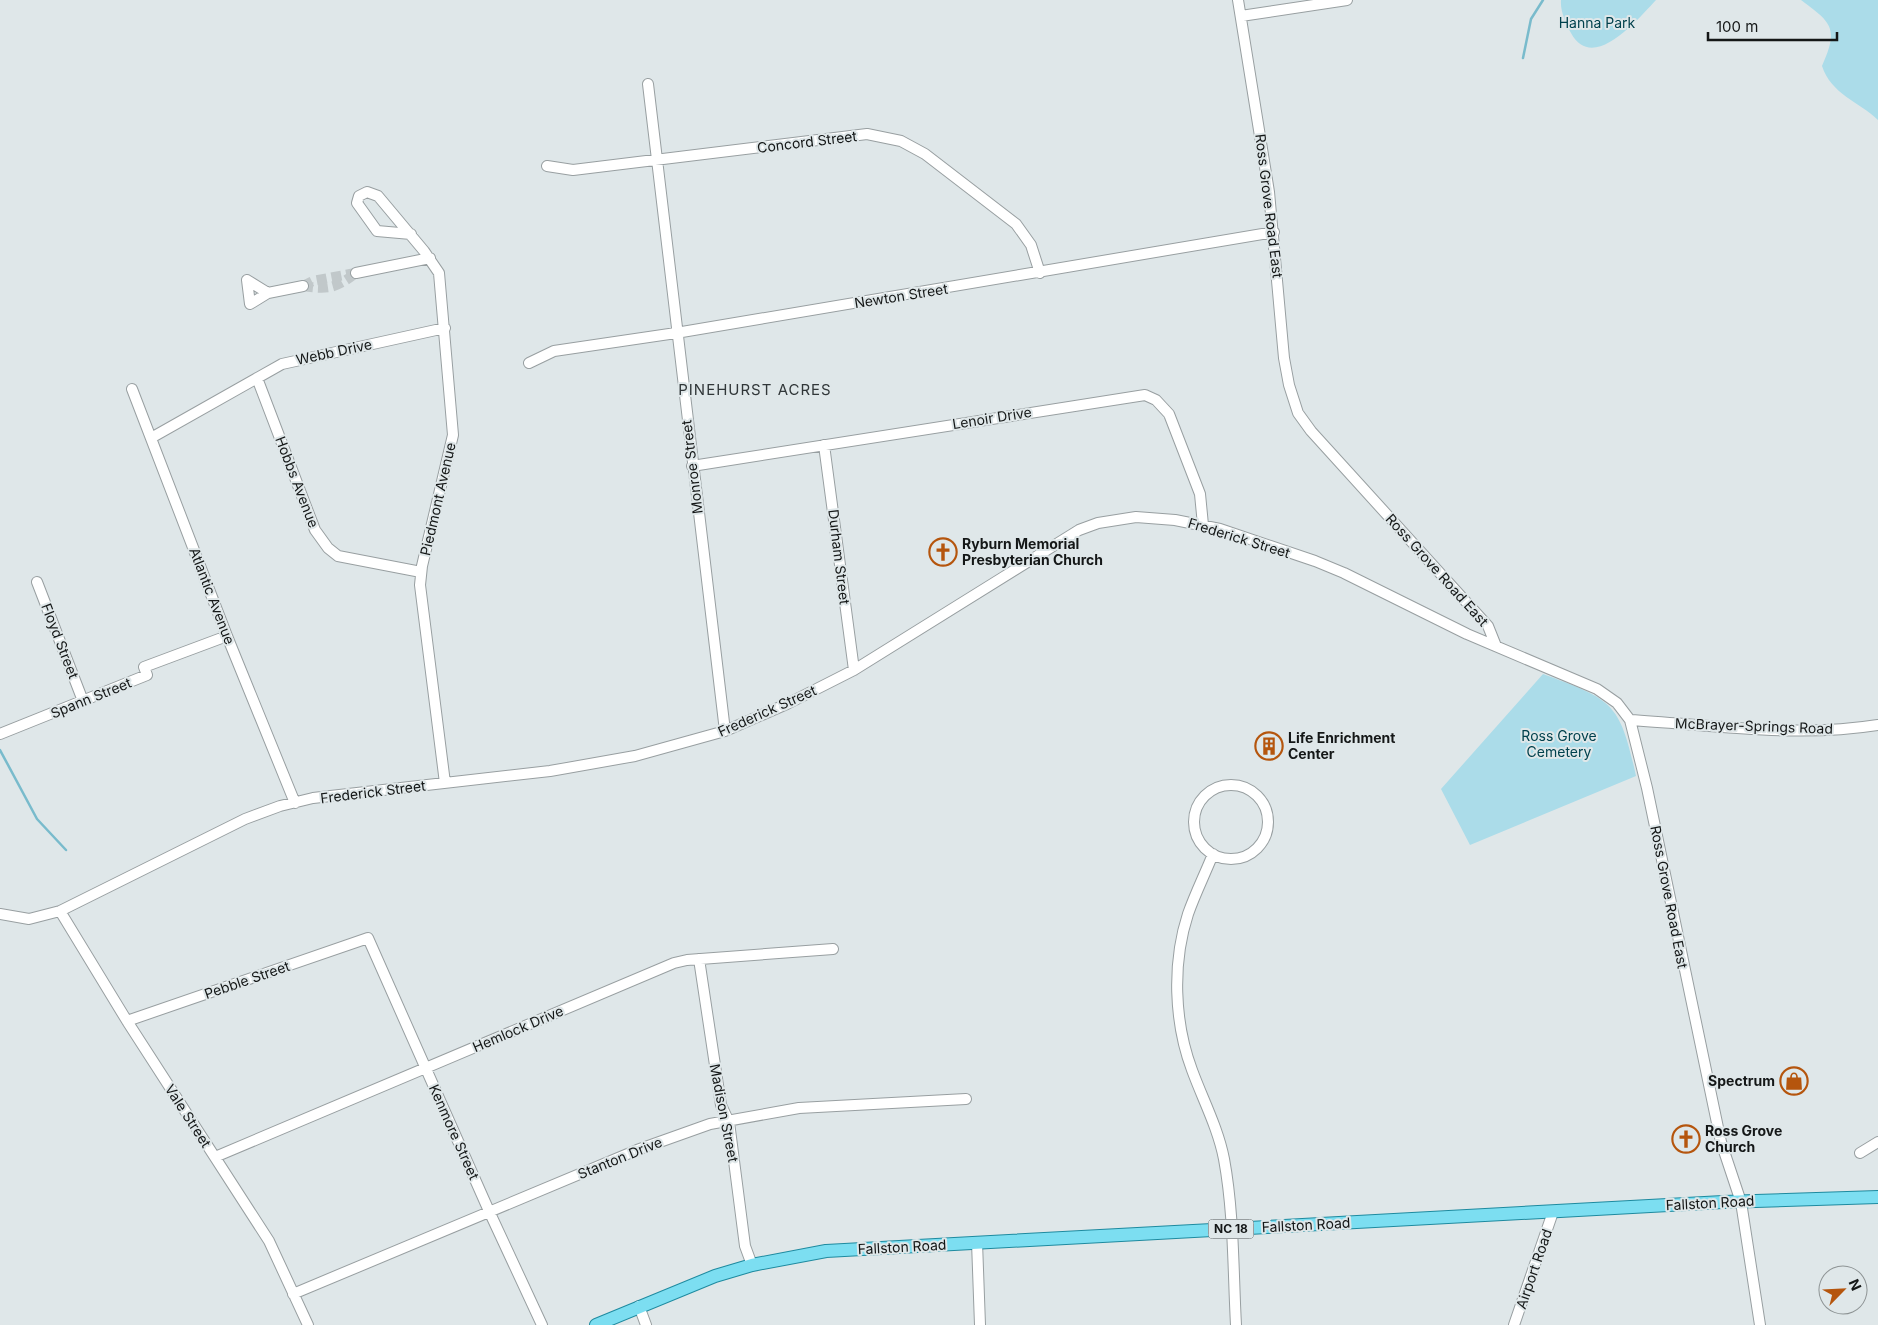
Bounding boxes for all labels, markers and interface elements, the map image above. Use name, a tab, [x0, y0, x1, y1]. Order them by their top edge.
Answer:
scale bar	[1708, 10, 1837, 42]
park label: Hanna Park	[1559, 14, 1636, 31]
text: 100 m	[1716, 17, 1758, 36]
street label: Concord Street	[756, 127, 858, 156]
street label: Ross Grove Road East	[1252, 133, 1287, 279]
street label: Newton Street	[853, 280, 949, 311]
street label: Webb Drive	[294, 335, 373, 368]
district label: PINEHURST ACRES	[678, 380, 832, 399]
street label: Lenoir Drive	[951, 403, 1033, 432]
street label: Monroe Street	[677, 419, 706, 515]
street label: Hobbs Avenue	[272, 434, 323, 530]
street label: Piedmont Avenue	[416, 441, 459, 557]
street label: Durham Street	[825, 508, 854, 606]
street label: Ross Grove Road East	[1382, 510, 1493, 630]
street label: Frederick Street	[1186, 514, 1293, 561]
place label: Ryburn Memorial Presbyterian Church	[962, 535, 1103, 568]
church icon: Ryburn Memorial Presbyterian Church	[928, 537, 958, 567]
street label: Atlantic Avenue	[186, 545, 239, 647]
street label: Floyd Street	[38, 601, 83, 681]
street label: Spann Street	[48, 673, 134, 721]
street label: Frederick Street	[715, 681, 819, 740]
street label: McBrayer-Springs Road	[1675, 714, 1833, 737]
park label: Ross Grove Cemetery	[1521, 727, 1597, 760]
place label: Life Enrichment Center	[1288, 729, 1395, 762]
building icon: Life Enrichment Center	[1254, 731, 1284, 761]
street label: Frederick Street	[319, 777, 427, 806]
street label: Ross Grove Road East	[1647, 824, 1692, 970]
street label: Pebble Street	[202, 957, 292, 1002]
street label: Hemlock Drive	[470, 1002, 566, 1055]
street label: Madison Street	[707, 1062, 742, 1164]
shop icon: Spectrum	[1779, 1066, 1809, 1096]
place label: Spectrum	[1708, 1072, 1775, 1089]
street label: Vale Street	[162, 1081, 215, 1151]
street label: Kenmore Street	[426, 1081, 483, 1182]
place label: Ross Grove Church	[1705, 1122, 1782, 1155]
church icon: Ross Grove Church	[1671, 1124, 1701, 1154]
street label: Stanton Drive	[575, 1133, 665, 1182]
street label: Fallston Road	[1665, 1192, 1755, 1213]
street label: Fallston Road	[1261, 1214, 1351, 1235]
road number: NC 18	[1208, 1220, 1254, 1238]
street label: Airport Road	[1512, 1227, 1555, 1311]
street label: Fallston Road	[857, 1236, 947, 1257]
north arrow	[1818, 1265, 1868, 1315]
text: N	[1845, 1276, 1865, 1293]

